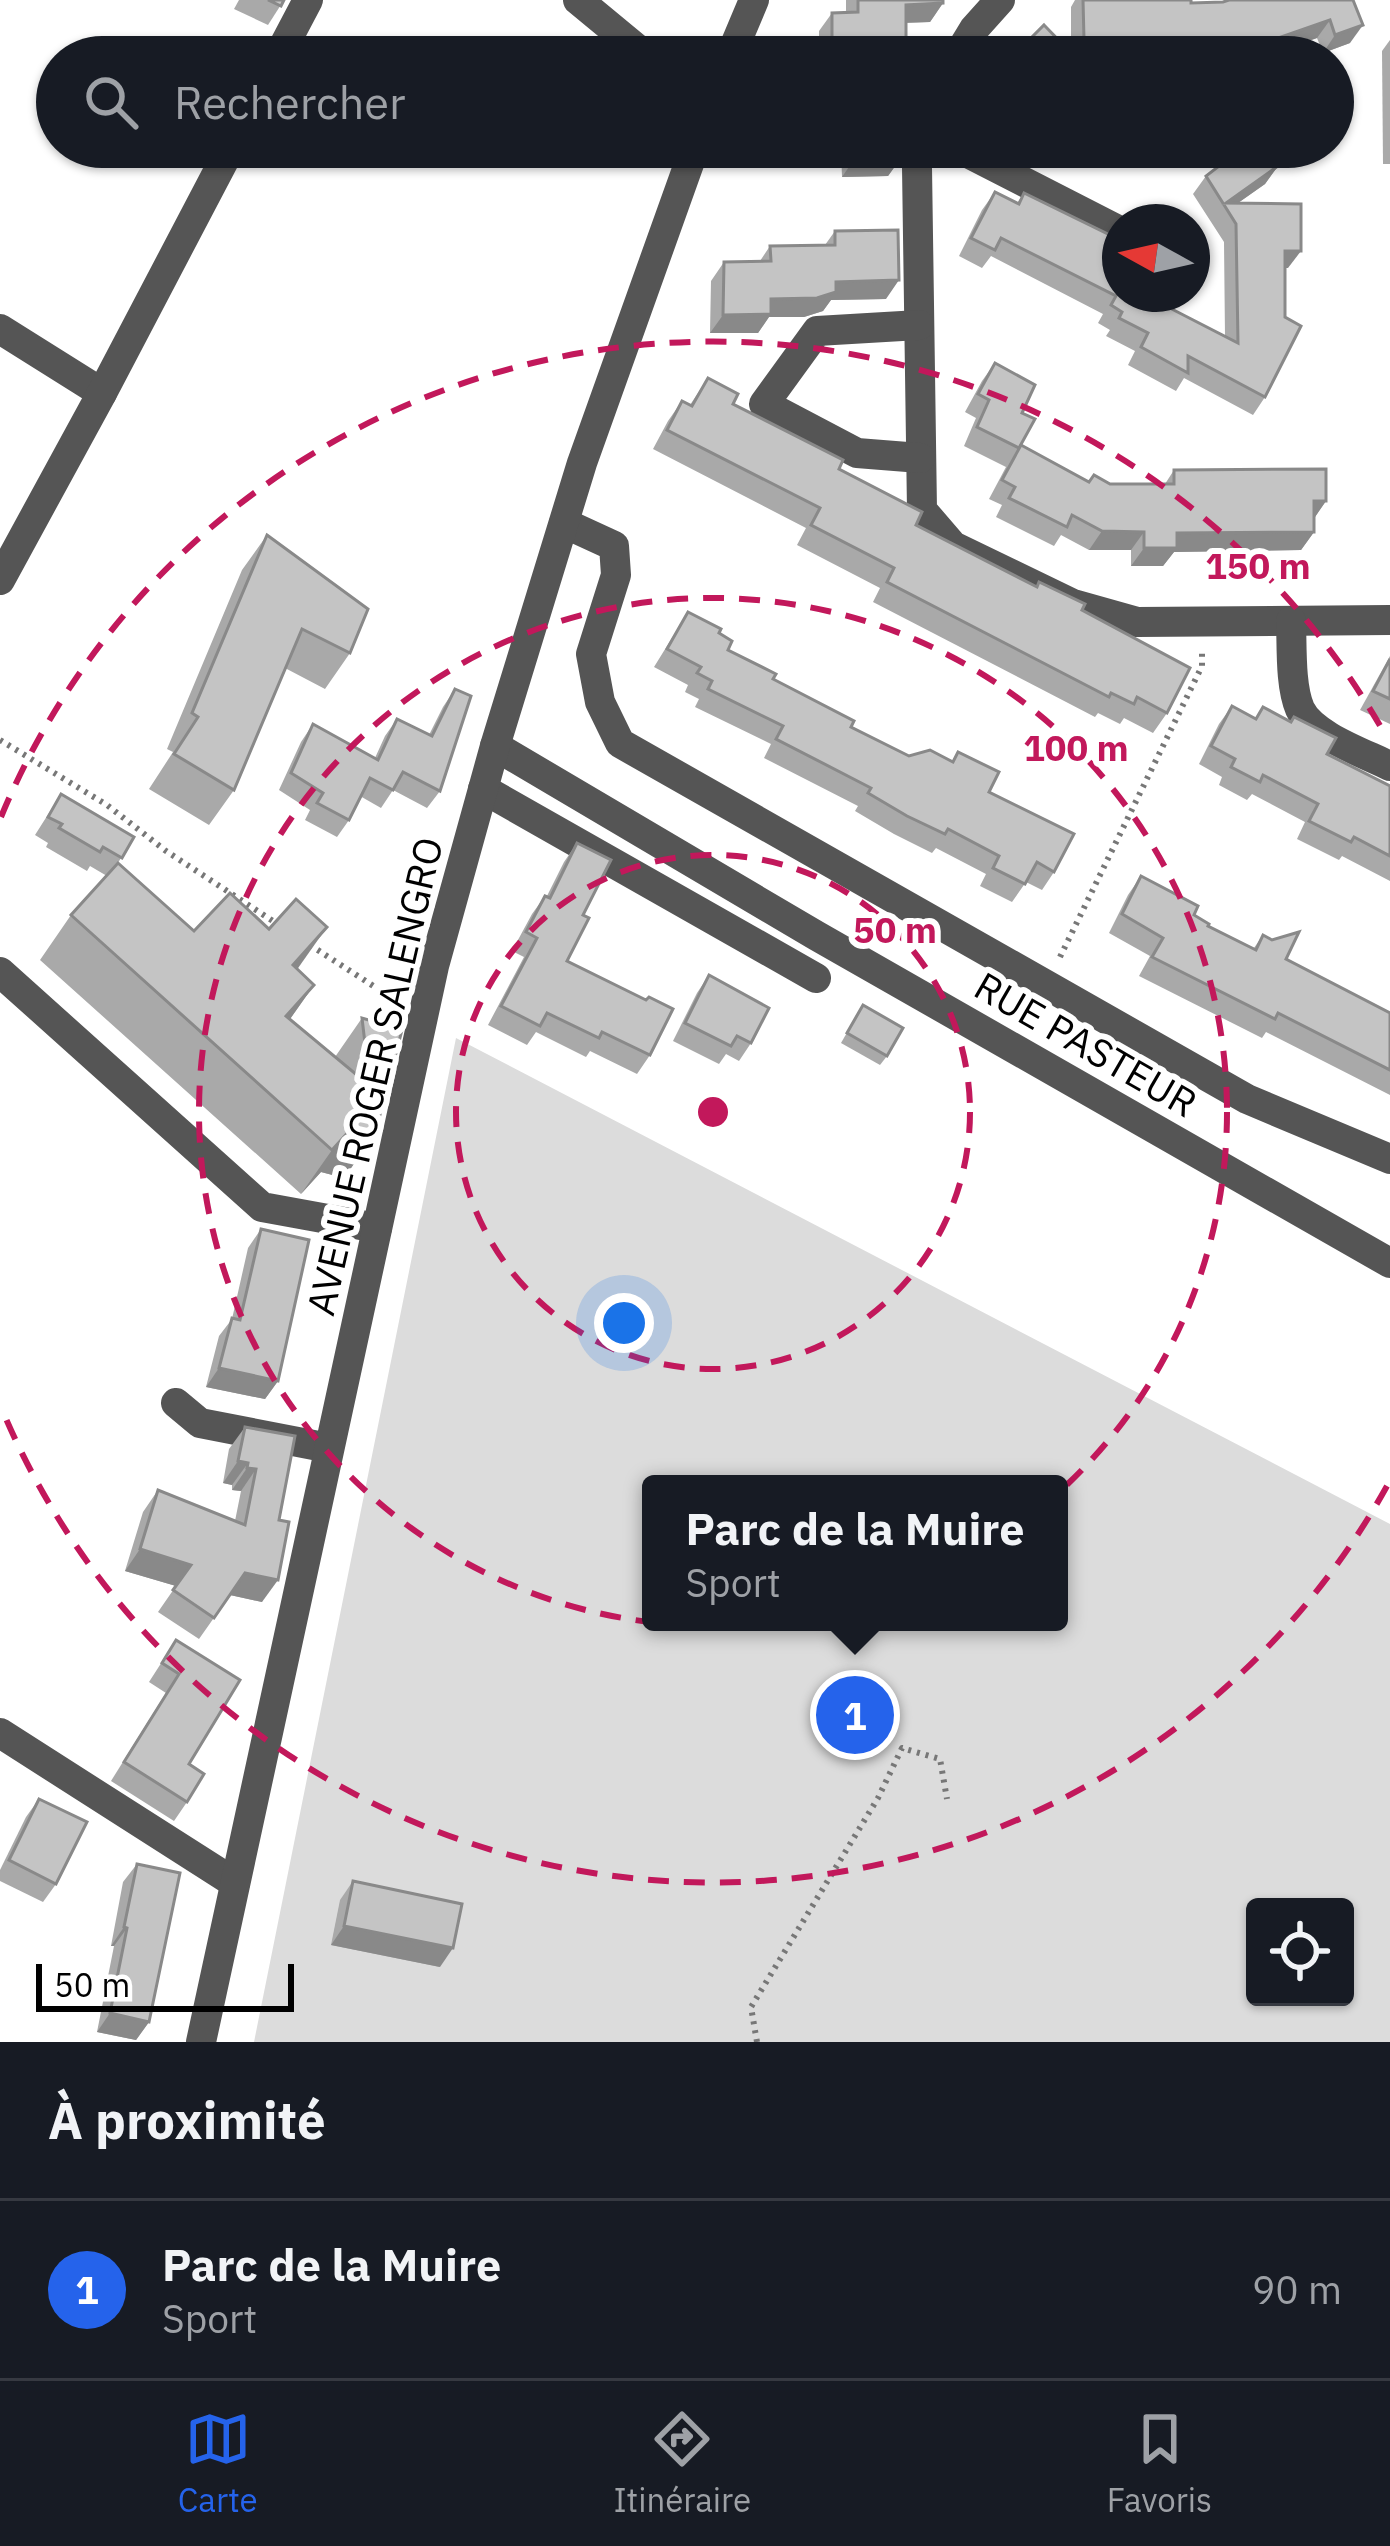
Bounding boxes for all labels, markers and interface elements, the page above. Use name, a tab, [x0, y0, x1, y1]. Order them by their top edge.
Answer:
search box	[36, 36, 1354, 168]
icon: search	[78, 69, 144, 135]
text: Rechercher	[174, 73, 405, 131]
north arrow	[1102, 204, 1210, 312]
text: 150 m	[1205, 542, 1311, 589]
text: 100 m	[1023, 724, 1129, 771]
street label: AVENUE ROGER SALENGRO	[294, 832, 454, 1320]
text: 50 m	[853, 906, 937, 953]
street label: RUE PASTEUR	[966, 960, 1206, 1128]
centre of rings	[692, 1091, 734, 1133]
your location	[594, 1293, 654, 1353]
popup	[642, 1475, 1068, 1631]
text: Parc de la Muire	[685, 1499, 1025, 1557]
text: Sport	[685, 1557, 781, 1608]
pin: 1	[816, 1670, 894, 1760]
map controls	[1246, 1898, 1354, 2006]
button: locate	[1246, 1898, 1354, 2006]
scale bar	[36, 1958, 294, 2011]
text: 50 m	[54, 1963, 130, 2006]
text: À proximité	[48, 2087, 326, 2153]
text: Parc de la Muire	[162, 2235, 501, 2293]
text: 1	[75, 2264, 99, 2315]
text: 90 m	[1252, 2264, 1342, 2315]
text: Sport	[162, 2293, 257, 2344]
tab: Carte	[178, 2406, 258, 2521]
tab: Itinéraire	[613, 2406, 751, 2521]
tab: Favoris	[1107, 2406, 1212, 2521]

